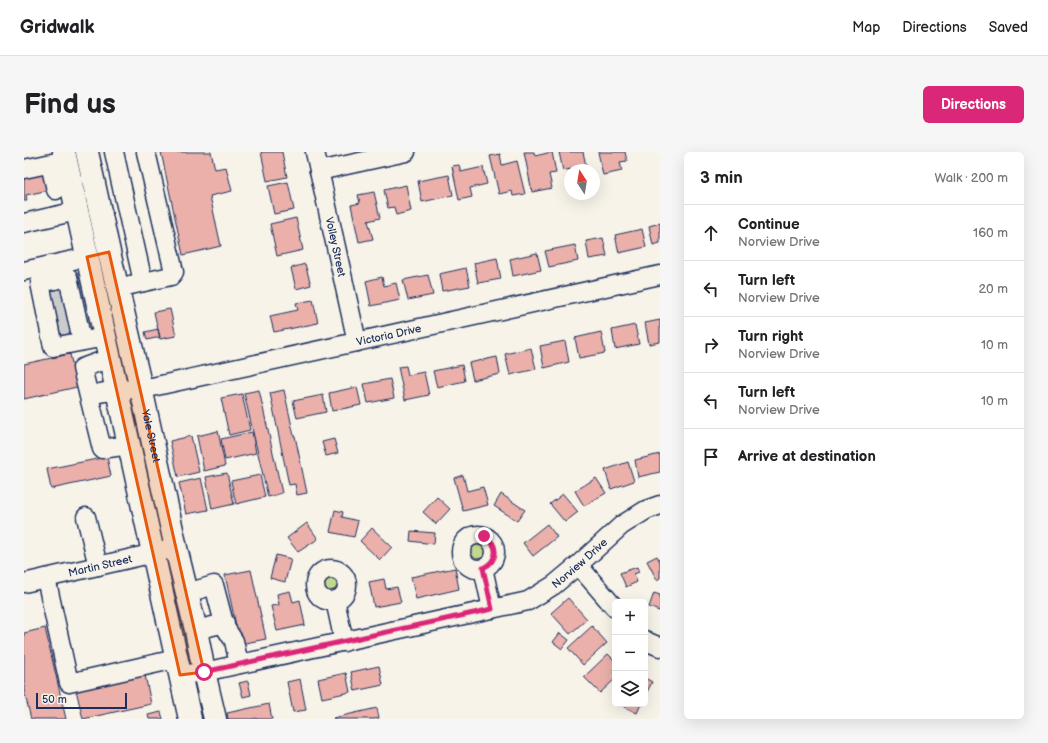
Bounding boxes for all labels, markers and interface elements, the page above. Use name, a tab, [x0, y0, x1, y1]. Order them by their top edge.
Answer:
text: Gridwalk	[20, 16, 95, 39]
text: Map	[852, 19, 880, 36]
text: Directions	[902, 19, 967, 36]
text: Saved	[989, 19, 1028, 36]
button: Directions	[923, 86, 1024, 123]
text: Find us	[24, 88, 116, 121]
north arrow	[564, 164, 600, 200]
text: 3 min	[700, 168, 743, 188]
text: Walk · 200 m	[935, 170, 1008, 186]
text: Continue	[738, 215, 800, 234]
street label: Volley Street	[323, 216, 348, 278]
icon: ahead	[700, 222, 722, 244]
text: 160 m	[973, 225, 1008, 241]
text: Norview Drive	[738, 234, 820, 250]
text: Turn left	[738, 271, 795, 290]
icon: left	[700, 278, 722, 300]
text: 20 m	[978, 281, 1008, 297]
text: Norview Drive	[738, 290, 820, 306]
street label: Victoria Drive	[355, 322, 423, 349]
text: Turn right	[738, 327, 803, 346]
icon: right	[700, 334, 722, 356]
text: 10 m	[981, 337, 1008, 353]
text: Norview Drive	[738, 346, 820, 362]
text: Turn left	[738, 383, 795, 402]
icon: left	[700, 390, 722, 412]
text: 10 m	[981, 393, 1008, 409]
text: Norview Drive	[738, 402, 820, 418]
street label: Yale Street	[139, 407, 163, 464]
icon: arrive	[700, 446, 722, 468]
text: Arrive at destination	[738, 447, 876, 466]
route end	[475, 527, 493, 545]
street label: Norview Drive	[549, 535, 610, 591]
street label: Martin Street	[67, 552, 134, 580]
map controls	[612, 599, 648, 707]
button: +	[612, 599, 648, 635]
button: −	[612, 635, 648, 671]
route start	[195, 663, 213, 681]
button: layers	[612, 671, 648, 707]
scale bar	[36, 691, 127, 710]
text: 50 m	[42, 693, 67, 706]

